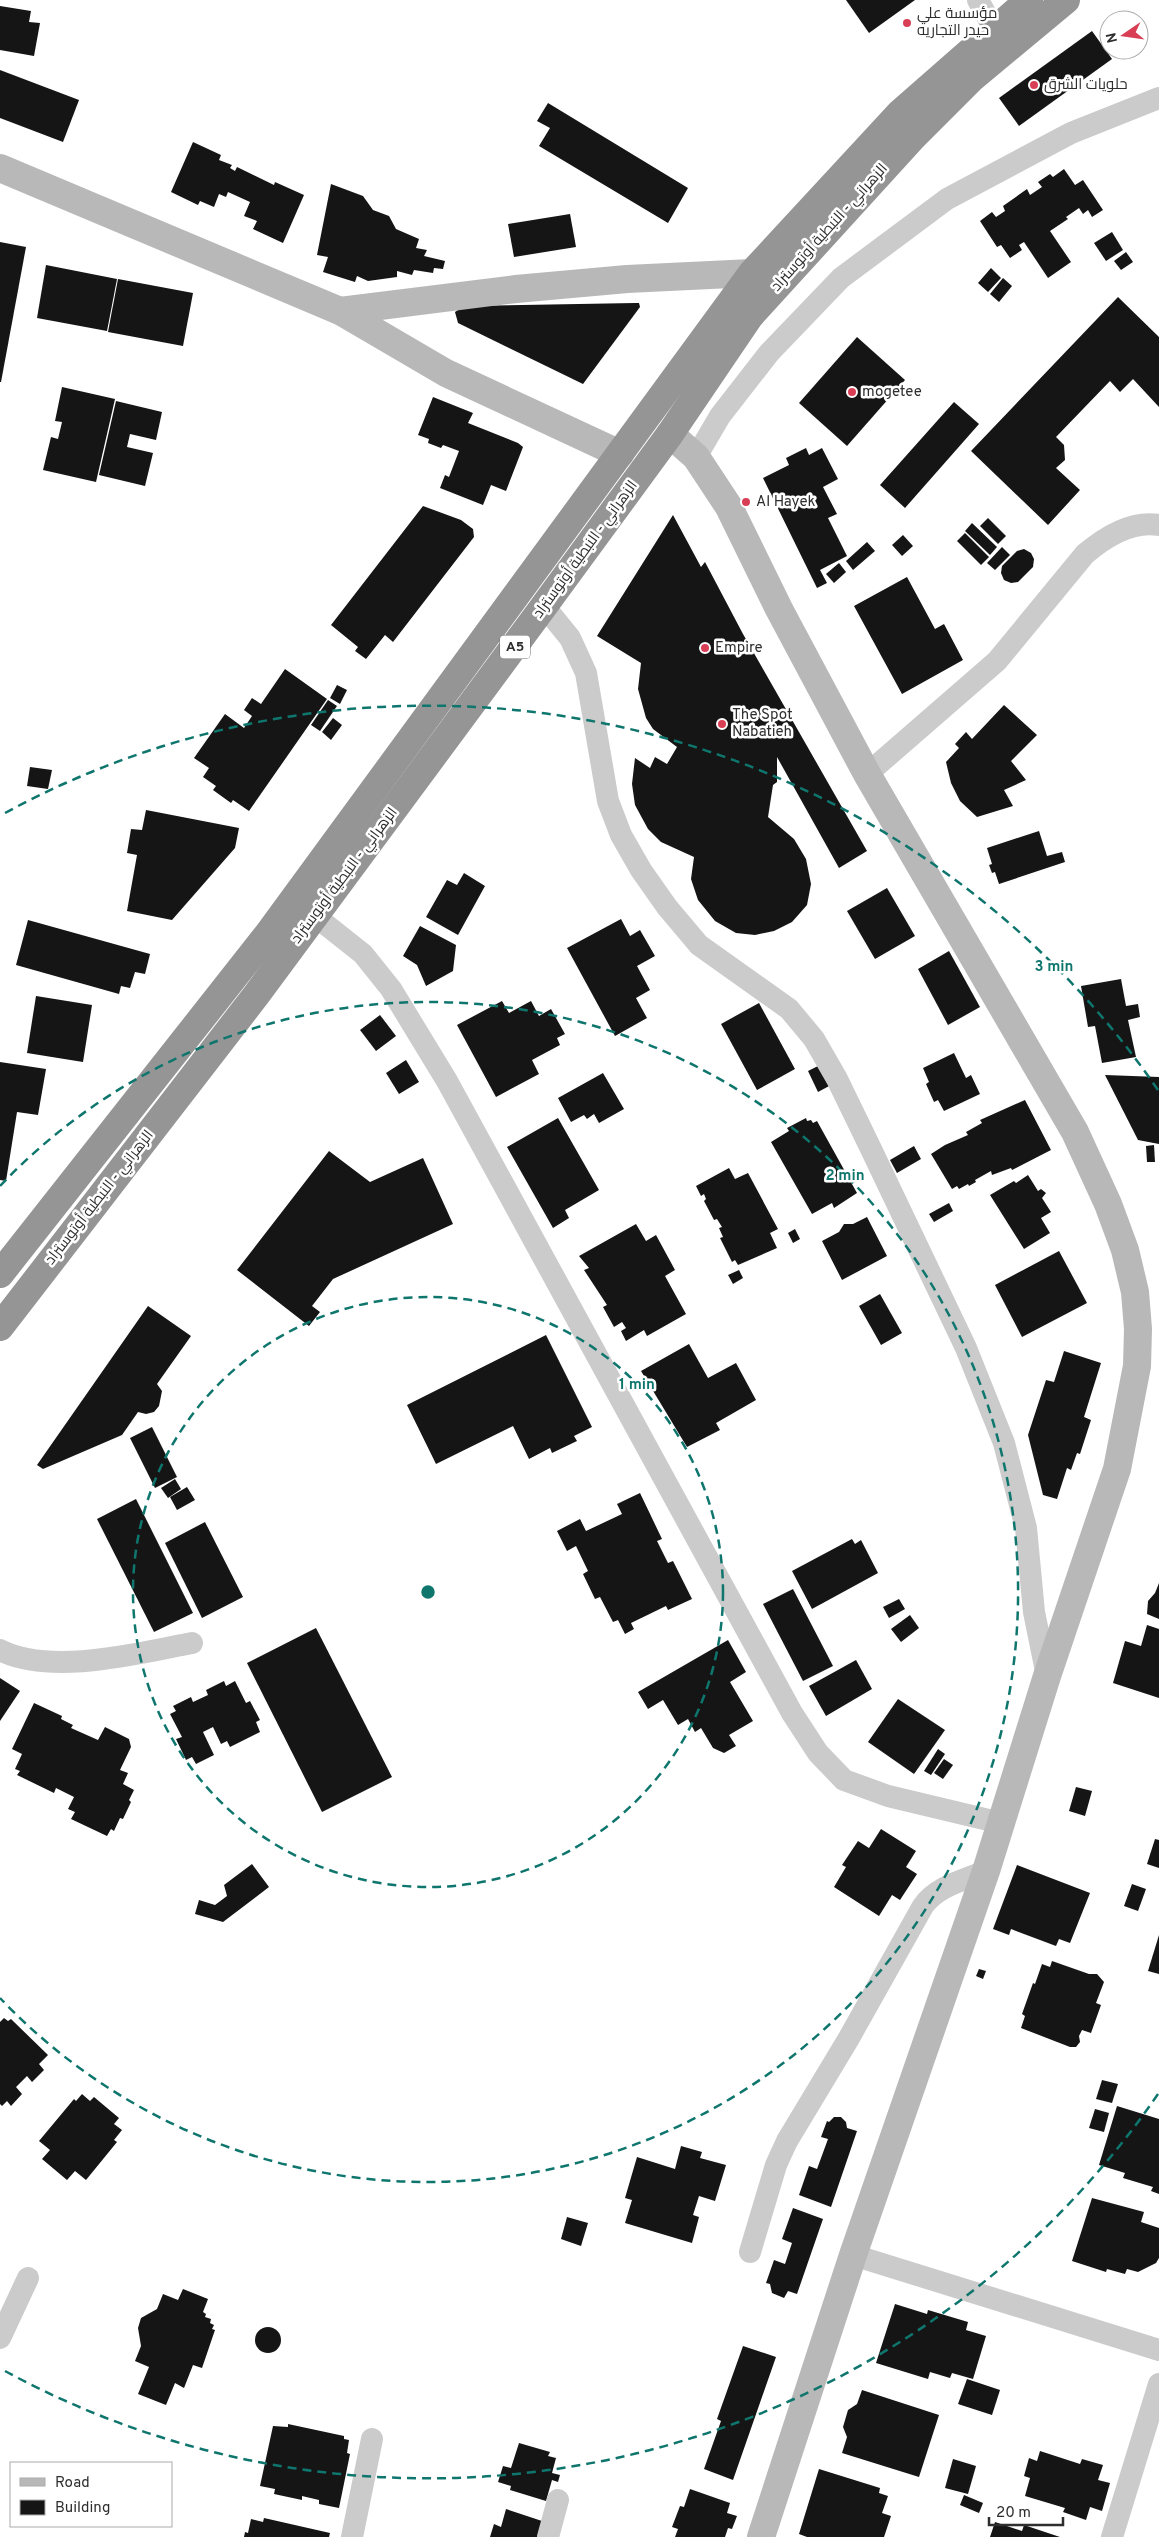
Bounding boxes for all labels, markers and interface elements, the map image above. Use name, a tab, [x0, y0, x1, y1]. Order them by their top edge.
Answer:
place label: مؤسسة علي حيدر التجاريه	[917, 5, 997, 41]
north arrow	[1099, 10, 1149, 60]
marker: مؤسسة علي حيدر التجاريه	[901, 17, 913, 29]
text: N	[1103, 31, 1122, 44]
place label: حلويات الشرق	[1044, 76, 1128, 95]
marker: حلويات الشرق	[1028, 79, 1040, 91]
street label: الزهراني - النبطية أوتوستراد	[766, 159, 893, 297]
place label: mogetee	[862, 383, 922, 402]
marker: mogetee	[846, 386, 858, 398]
street label: الزهراني - النبطية أوتوستراد	[528, 476, 643, 623]
place label: Al Hayek	[756, 493, 815, 512]
marker: Al Hayek	[740, 496, 752, 508]
road number: A5	[500, 636, 530, 659]
place label: Empire	[715, 639, 763, 658]
marker: Empire	[699, 642, 711, 654]
place label: The Spot Nabatieh	[732, 706, 793, 742]
marker: The Spot Nabatieh	[716, 718, 728, 730]
street label: الزهراني - النبطية أوتوستراد	[286, 803, 403, 949]
text: 3 min	[1034, 958, 1074, 977]
street label: الزهراني - النبطية أوتوستراد	[40, 1126, 159, 1270]
text: 2 min	[825, 1167, 865, 1186]
text: 1 min	[619, 1376, 655, 1395]
centre of rings	[419, 1583, 437, 1601]
legend	[10, 2462, 172, 2527]
text: Road	[55, 2474, 90, 2493]
scale bar	[989, 2494, 1063, 2526]
text: Building	[55, 2499, 110, 2518]
text: 20 m	[996, 2504, 1031, 2523]

